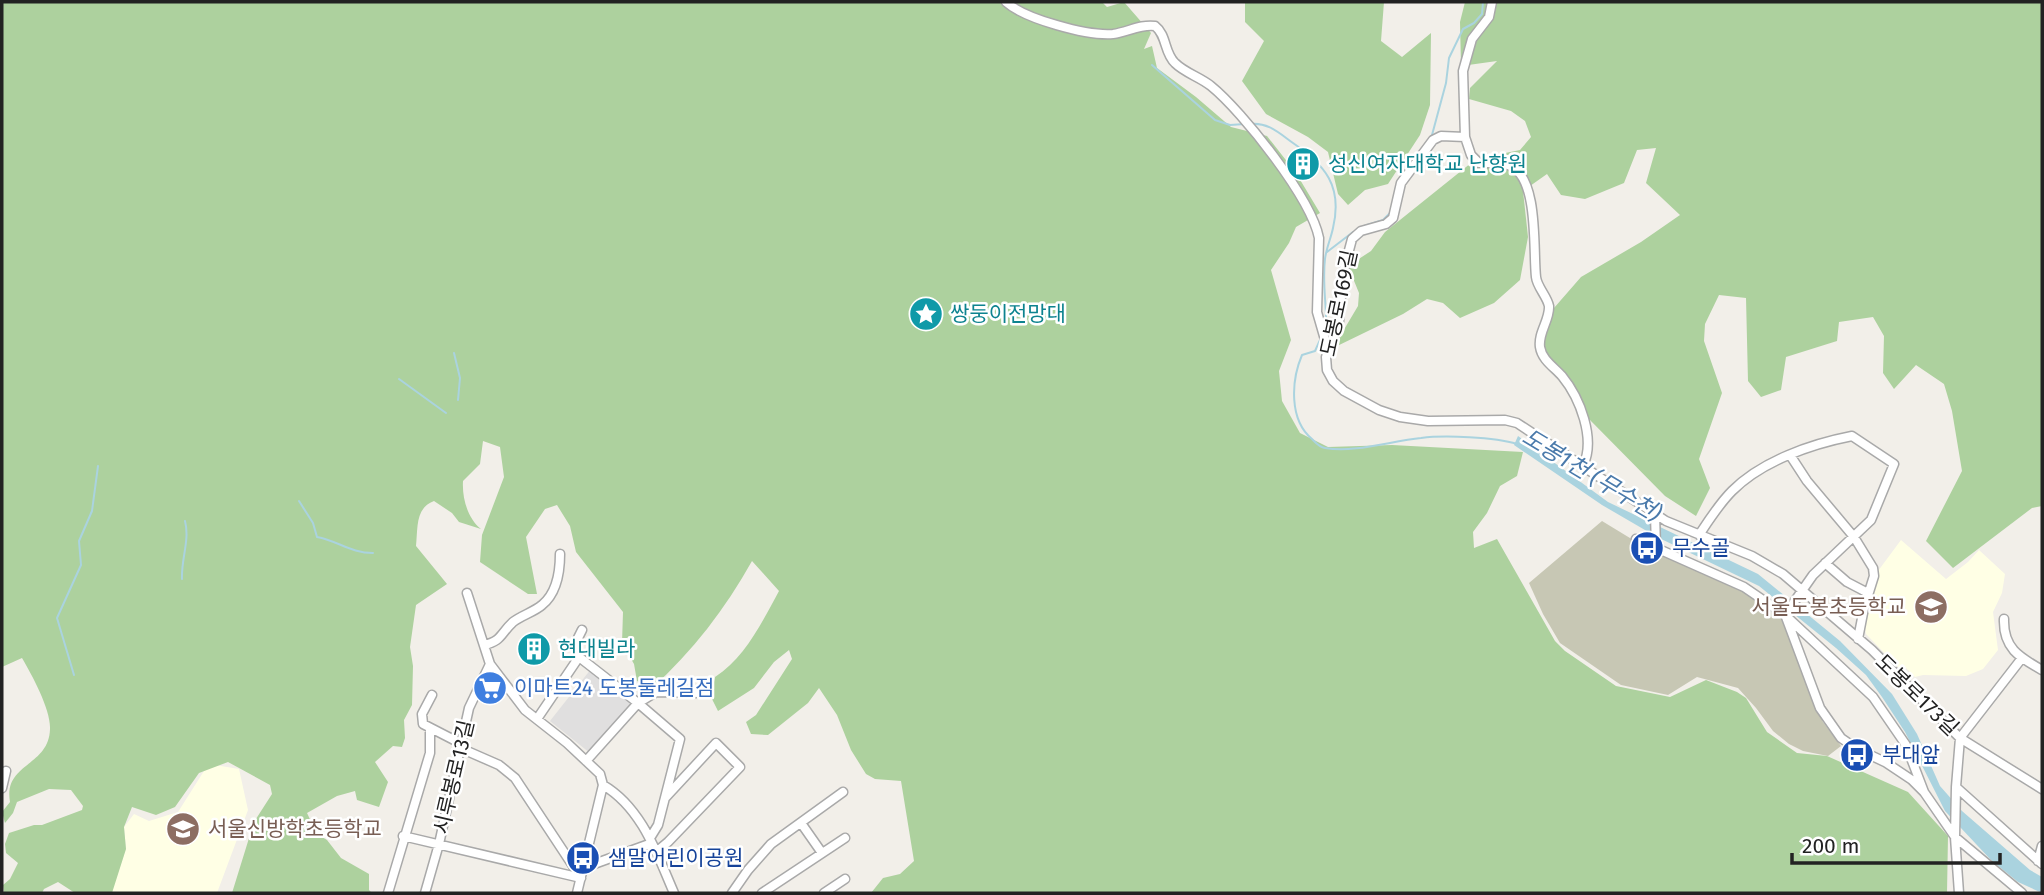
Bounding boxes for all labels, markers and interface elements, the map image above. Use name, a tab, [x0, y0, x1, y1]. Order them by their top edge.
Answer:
building icon: 성신여자대학교 난향원	[1284, 145, 1322, 183]
place label: 성신여자대학교 난향원	[1328, 151, 1527, 177]
street label: 도봉로169길	[1315, 247, 1363, 359]
place icon: 쌍둥이전망대	[907, 295, 945, 333]
place label: 쌍둥이전망대	[950, 301, 1066, 327]
water label: 도봉1천 (무수천)	[1517, 422, 1667, 528]
bus stop icon: 무수골	[1628, 529, 1666, 567]
place label: 무수골	[1672, 535, 1730, 561]
school or university icon: 서울도봉초등학교	[1912, 588, 1950, 626]
place label: 서울도봉초등학교	[1751, 594, 1906, 620]
building icon: 현대빌라	[515, 630, 553, 668]
place label: 현대빌라	[558, 636, 635, 662]
street label: 도봉로173길	[1870, 649, 1964, 741]
supermarket icon: 이마트24 도봉둘레길점	[471, 669, 509, 707]
place label: 이마트24 도봉둘레길점	[514, 675, 714, 701]
street label: 시루봉로13길	[428, 717, 480, 837]
bus stop icon: 부대앞	[1838, 736, 1876, 774]
place label: 부대앞	[1882, 742, 1940, 768]
school or university icon: 서울신방학초등학교	[164, 810, 202, 848]
place label: 서울신방학초등학교	[208, 816, 382, 842]
scale bar	[1792, 822, 2000, 866]
text: 200 m	[1802, 833, 1859, 859]
bus stop icon: 샘말어린이공원	[564, 839, 602, 877]
place label: 샘말어린이공원	[608, 845, 743, 871]

